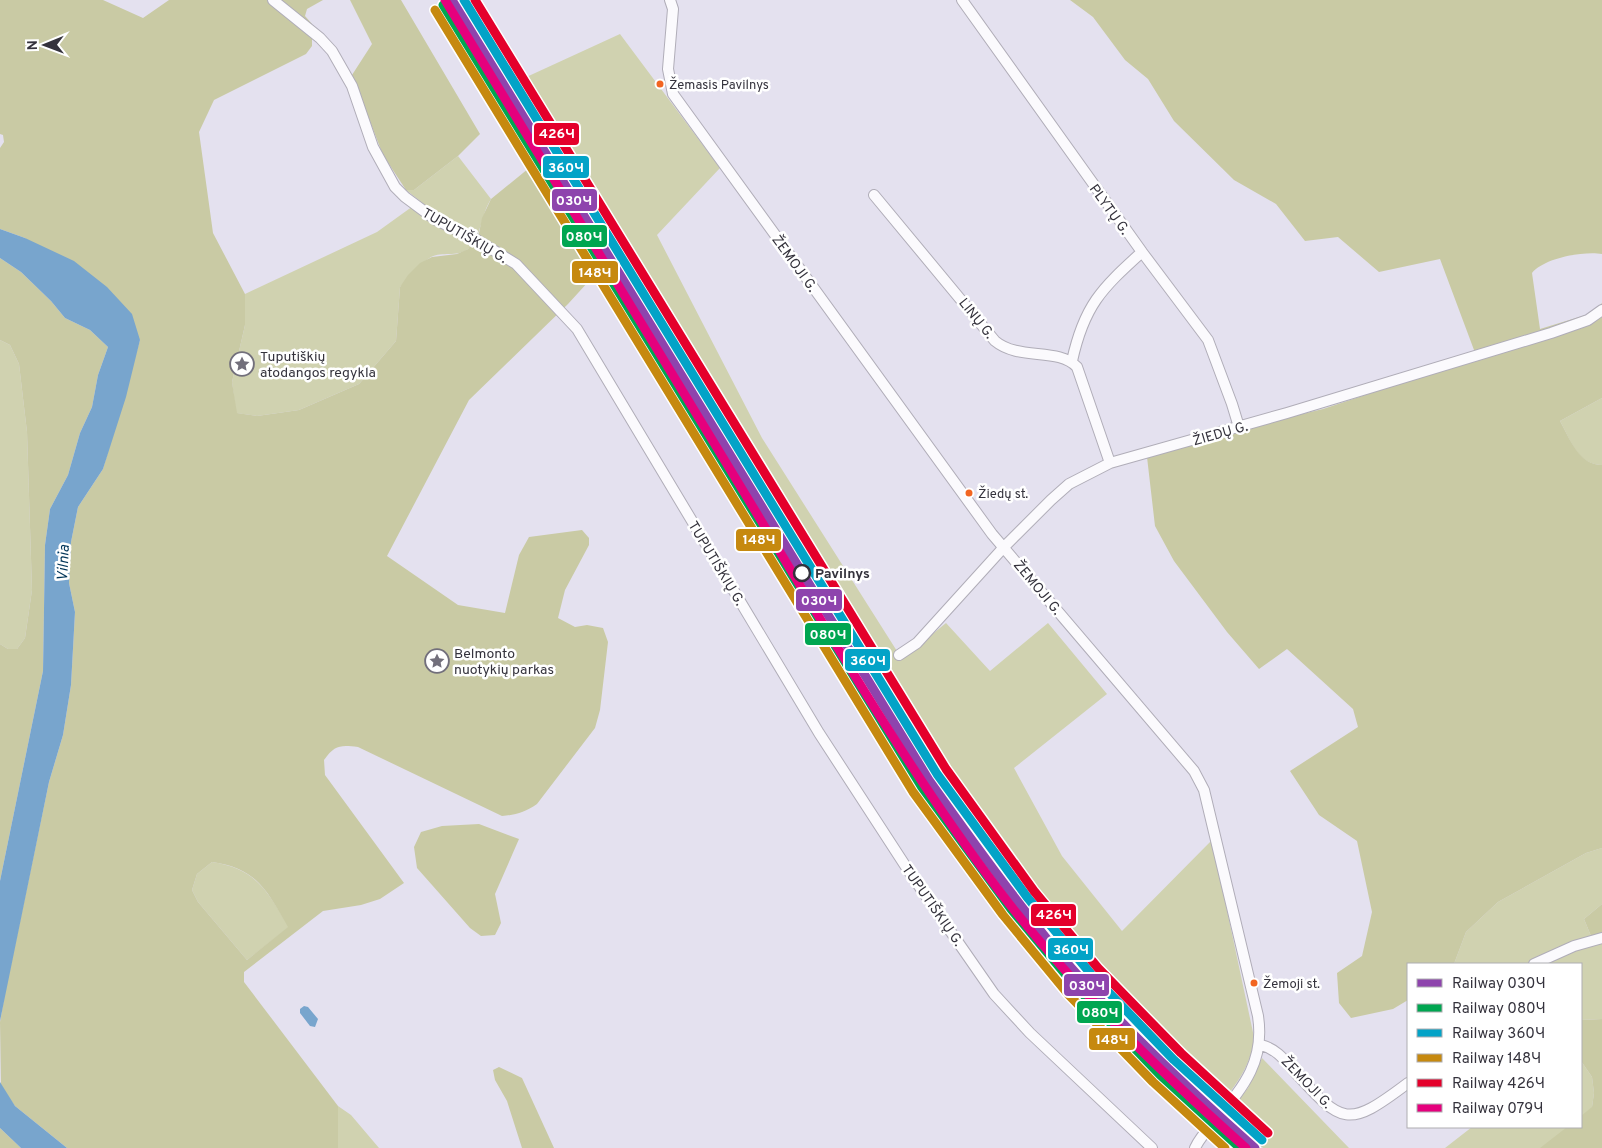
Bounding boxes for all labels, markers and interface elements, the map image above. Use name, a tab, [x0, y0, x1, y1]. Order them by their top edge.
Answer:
north arrow	[20, 20, 70, 70]
text: N	[25, 40, 42, 50]
place label: Žemasis Pavilnys	[669, 76, 769, 94]
marker: Žemasis Pavilnys	[655, 79, 665, 89]
line badge: 426Ч	[533, 122, 580, 146]
text: 426Ч	[539, 126, 575, 143]
line badge: 360Ч	[542, 155, 590, 179]
text: 360Ч	[548, 160, 584, 177]
street label: PLYTŲ G.	[1085, 181, 1133, 238]
line badge: 030Ч	[551, 188, 598, 212]
text: 030Ч	[556, 193, 592, 210]
street label: TUPUTIŠKIŲ G.	[419, 204, 510, 268]
line badge: 080Ч	[561, 224, 608, 248]
text: 080Ч	[566, 229, 602, 246]
street label: ŽEMOJI G.	[767, 232, 821, 296]
line badge: 148Ч	[571, 260, 619, 284]
text: 148Ч	[578, 265, 612, 282]
street label: LINŲ G.	[954, 295, 997, 343]
place label: Tuputiškių atodangos regykla	[260, 349, 376, 382]
place icon: Tuputiškių atodangos regykla	[229, 351, 255, 377]
street label: ŽIEDŲ G.	[1191, 418, 1250, 450]
place label: Žiedų st.	[978, 485, 1028, 503]
marker: Žiedų st.	[964, 488, 974, 498]
street label: TUPUTIŠKIŲ G.	[684, 518, 748, 609]
line badge: 148Ч	[735, 528, 782, 552]
text: 148Ч	[742, 532, 776, 549]
water label: Vilnia	[54, 544, 75, 582]
street label: ŽEMOJI G.	[1009, 557, 1065, 619]
marker: Pavilnys	[793, 564, 811, 582]
place label: Pavilnys	[815, 566, 870, 583]
line badge: 030Ч	[795, 588, 843, 612]
text: 030Ч	[801, 593, 837, 610]
line badge: 080Ч	[804, 622, 852, 646]
text: 080Ч	[810, 627, 846, 644]
place label: Belmonto nuotykių parkas	[454, 646, 554, 679]
place icon: Belmonto nuotykių parkas	[424, 648, 450, 674]
line badge: 360Ч	[844, 648, 891, 672]
text: 360Ч	[850, 653, 886, 670]
street label: TUPUTIŠKIŲ G.	[897, 861, 967, 950]
line badge: 426Ч	[1030, 903, 1077, 927]
text: 426Ч	[1036, 907, 1072, 924]
line badge: 360Ч	[1047, 937, 1094, 961]
text: 360Ч	[1053, 942, 1089, 959]
legend	[1407, 963, 1582, 1128]
line badge: 030Ч	[1063, 973, 1110, 997]
place label: Žemoji st.	[1263, 975, 1320, 993]
text: Railway 030Ч	[1452, 975, 1546, 994]
text: 030Ч	[1069, 978, 1105, 995]
marker: Žemoji st.	[1249, 978, 1259, 988]
line badge: 080Ч	[1076, 1000, 1123, 1024]
text: Railway 080Ч	[1452, 1000, 1546, 1019]
text: 080Ч	[1082, 1005, 1118, 1022]
text: Railway 360Ч	[1452, 1025, 1545, 1044]
line badge: 148Ч	[1088, 1027, 1136, 1051]
text: 148Ч	[1095, 1032, 1129, 1049]
text: Railway 148Ч	[1452, 1050, 1541, 1069]
street label: ŽEMOJI G.	[1277, 1053, 1336, 1113]
text: Railway 426Ч	[1452, 1075, 1545, 1094]
text: Railway 079Ч	[1452, 1100, 1544, 1119]

